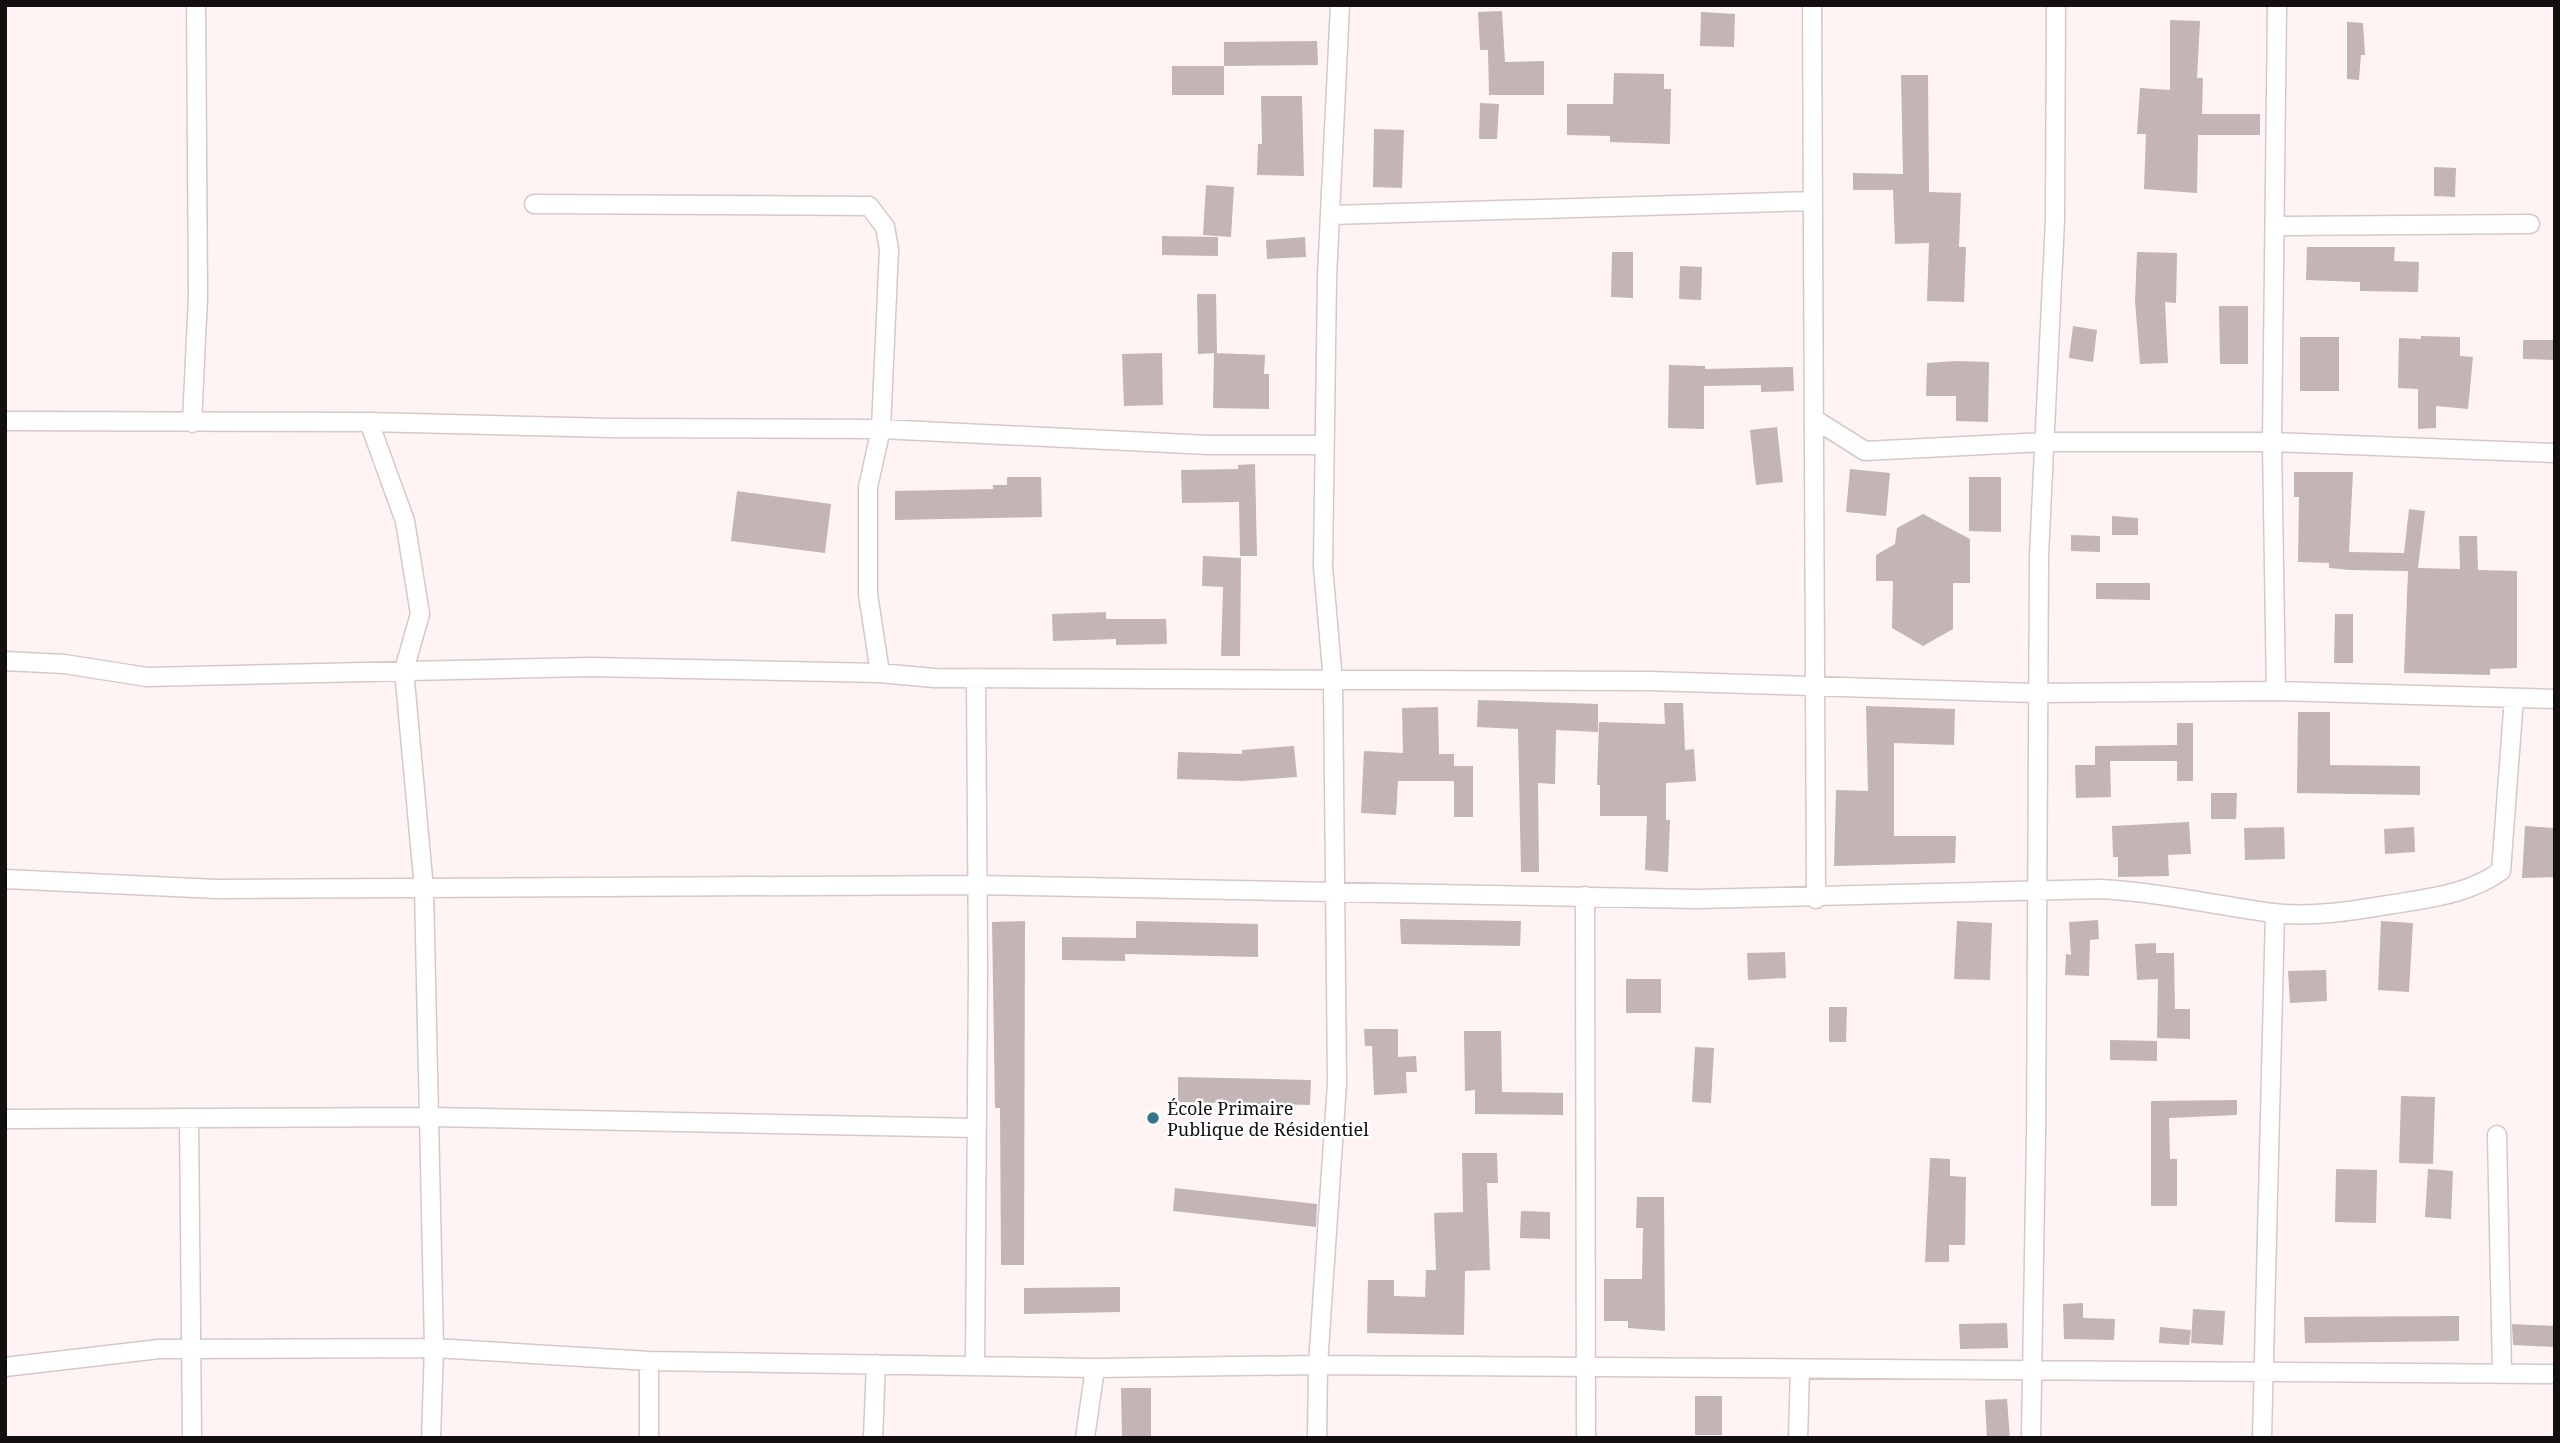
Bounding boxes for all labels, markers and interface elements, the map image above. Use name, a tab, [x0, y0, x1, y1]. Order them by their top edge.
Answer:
place label: École Primaire Publique de Résidentiel	[1167, 1096, 1369, 1141]
marker: École Primaire Publique de Résidentiel	[1145, 1110, 1161, 1126]

